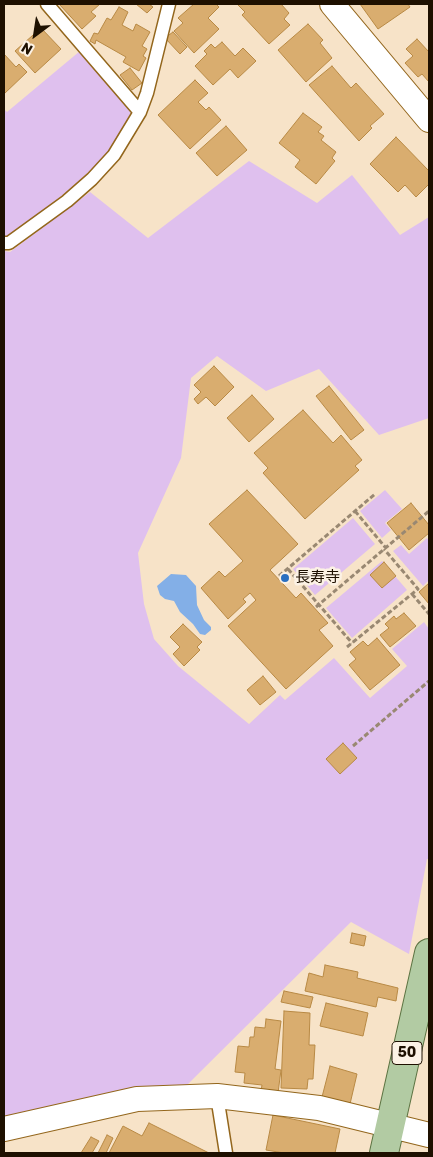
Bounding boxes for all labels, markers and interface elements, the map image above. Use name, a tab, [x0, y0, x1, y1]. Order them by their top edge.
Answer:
north arrow	[10, 10, 60, 60]
text: N	[18, 38, 36, 58]
place label: 長寿寺	[295, 569, 340, 587]
marker: 長寿寺	[279, 572, 291, 584]
road number: 50	[392, 1042, 422, 1064]

